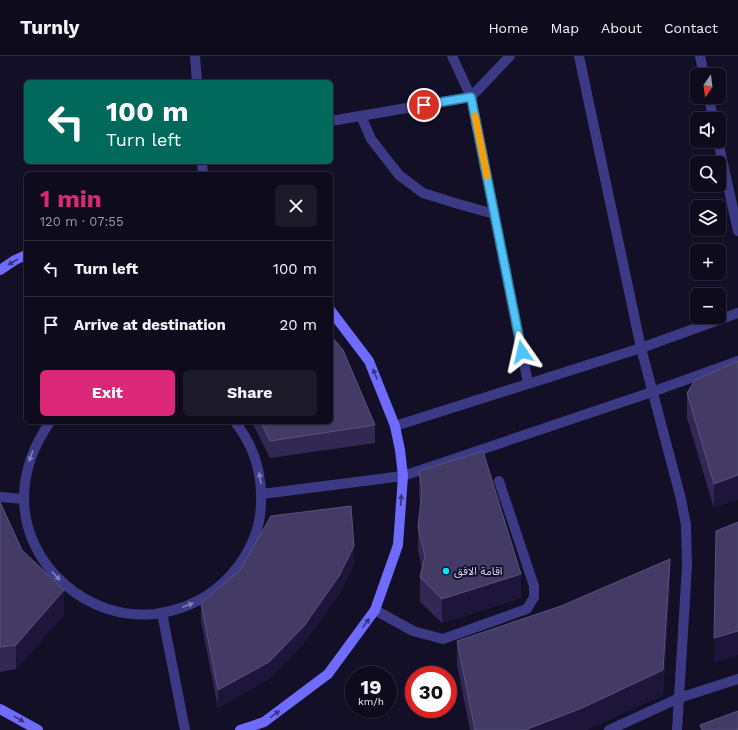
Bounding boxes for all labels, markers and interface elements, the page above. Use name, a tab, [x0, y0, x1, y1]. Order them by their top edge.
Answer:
text: Turnly	[20, 16, 80, 39]
text: Home	[488, 20, 528, 36]
text: Map	[550, 20, 579, 36]
text: About	[601, 20, 642, 36]
text: Contact	[664, 20, 718, 36]
north arrow	[690, 68, 726, 104]
map controls	[690, 68, 726, 324]
pin	[407, 88, 441, 122]
icon: arrive	[413, 94, 435, 116]
text: 100 m	[106, 95, 189, 128]
icon: left	[40, 96, 92, 148]
button: sound	[690, 112, 726, 148]
text: Turn left	[106, 129, 181, 150]
button: search	[690, 156, 726, 192]
text: 1 min	[40, 185, 102, 213]
button: close	[275, 185, 317, 227]
button: layers	[690, 200, 726, 236]
text: 120 m · 07:55	[40, 214, 123, 229]
button: +	[690, 244, 726, 280]
one-way arrow	[7, 258, 18, 265]
icon: left	[40, 258, 62, 280]
text: Turn left	[74, 260, 138, 278]
text: 100 m	[273, 260, 317, 278]
button: −	[690, 288, 726, 324]
icon: arrive	[40, 314, 62, 336]
text: Arrive at destination	[74, 316, 226, 334]
text: 20 m	[280, 316, 317, 334]
position arrow	[501, 331, 543, 373]
one-way arrow	[371, 368, 377, 380]
button: Exit	[40, 370, 175, 416]
button: Share	[183, 370, 317, 416]
one-way arrow	[28, 450, 34, 462]
one-way arrow	[256, 472, 262, 484]
one-way arrow	[398, 494, 405, 506]
place label: اقامة الافق	[454, 565, 502, 578]
marker: اقامة الافق	[441, 566, 451, 576]
one-way arrow	[52, 571, 61, 582]
one-way arrow	[183, 602, 195, 608]
one-way arrow	[361, 617, 370, 628]
speed limit sign: 30	[405, 666, 457, 718]
text: 19	[361, 675, 381, 699]
text: km/h	[358, 696, 384, 707]
one-way arrow	[270, 710, 280, 718]
one-way arrow	[13, 716, 25, 723]

